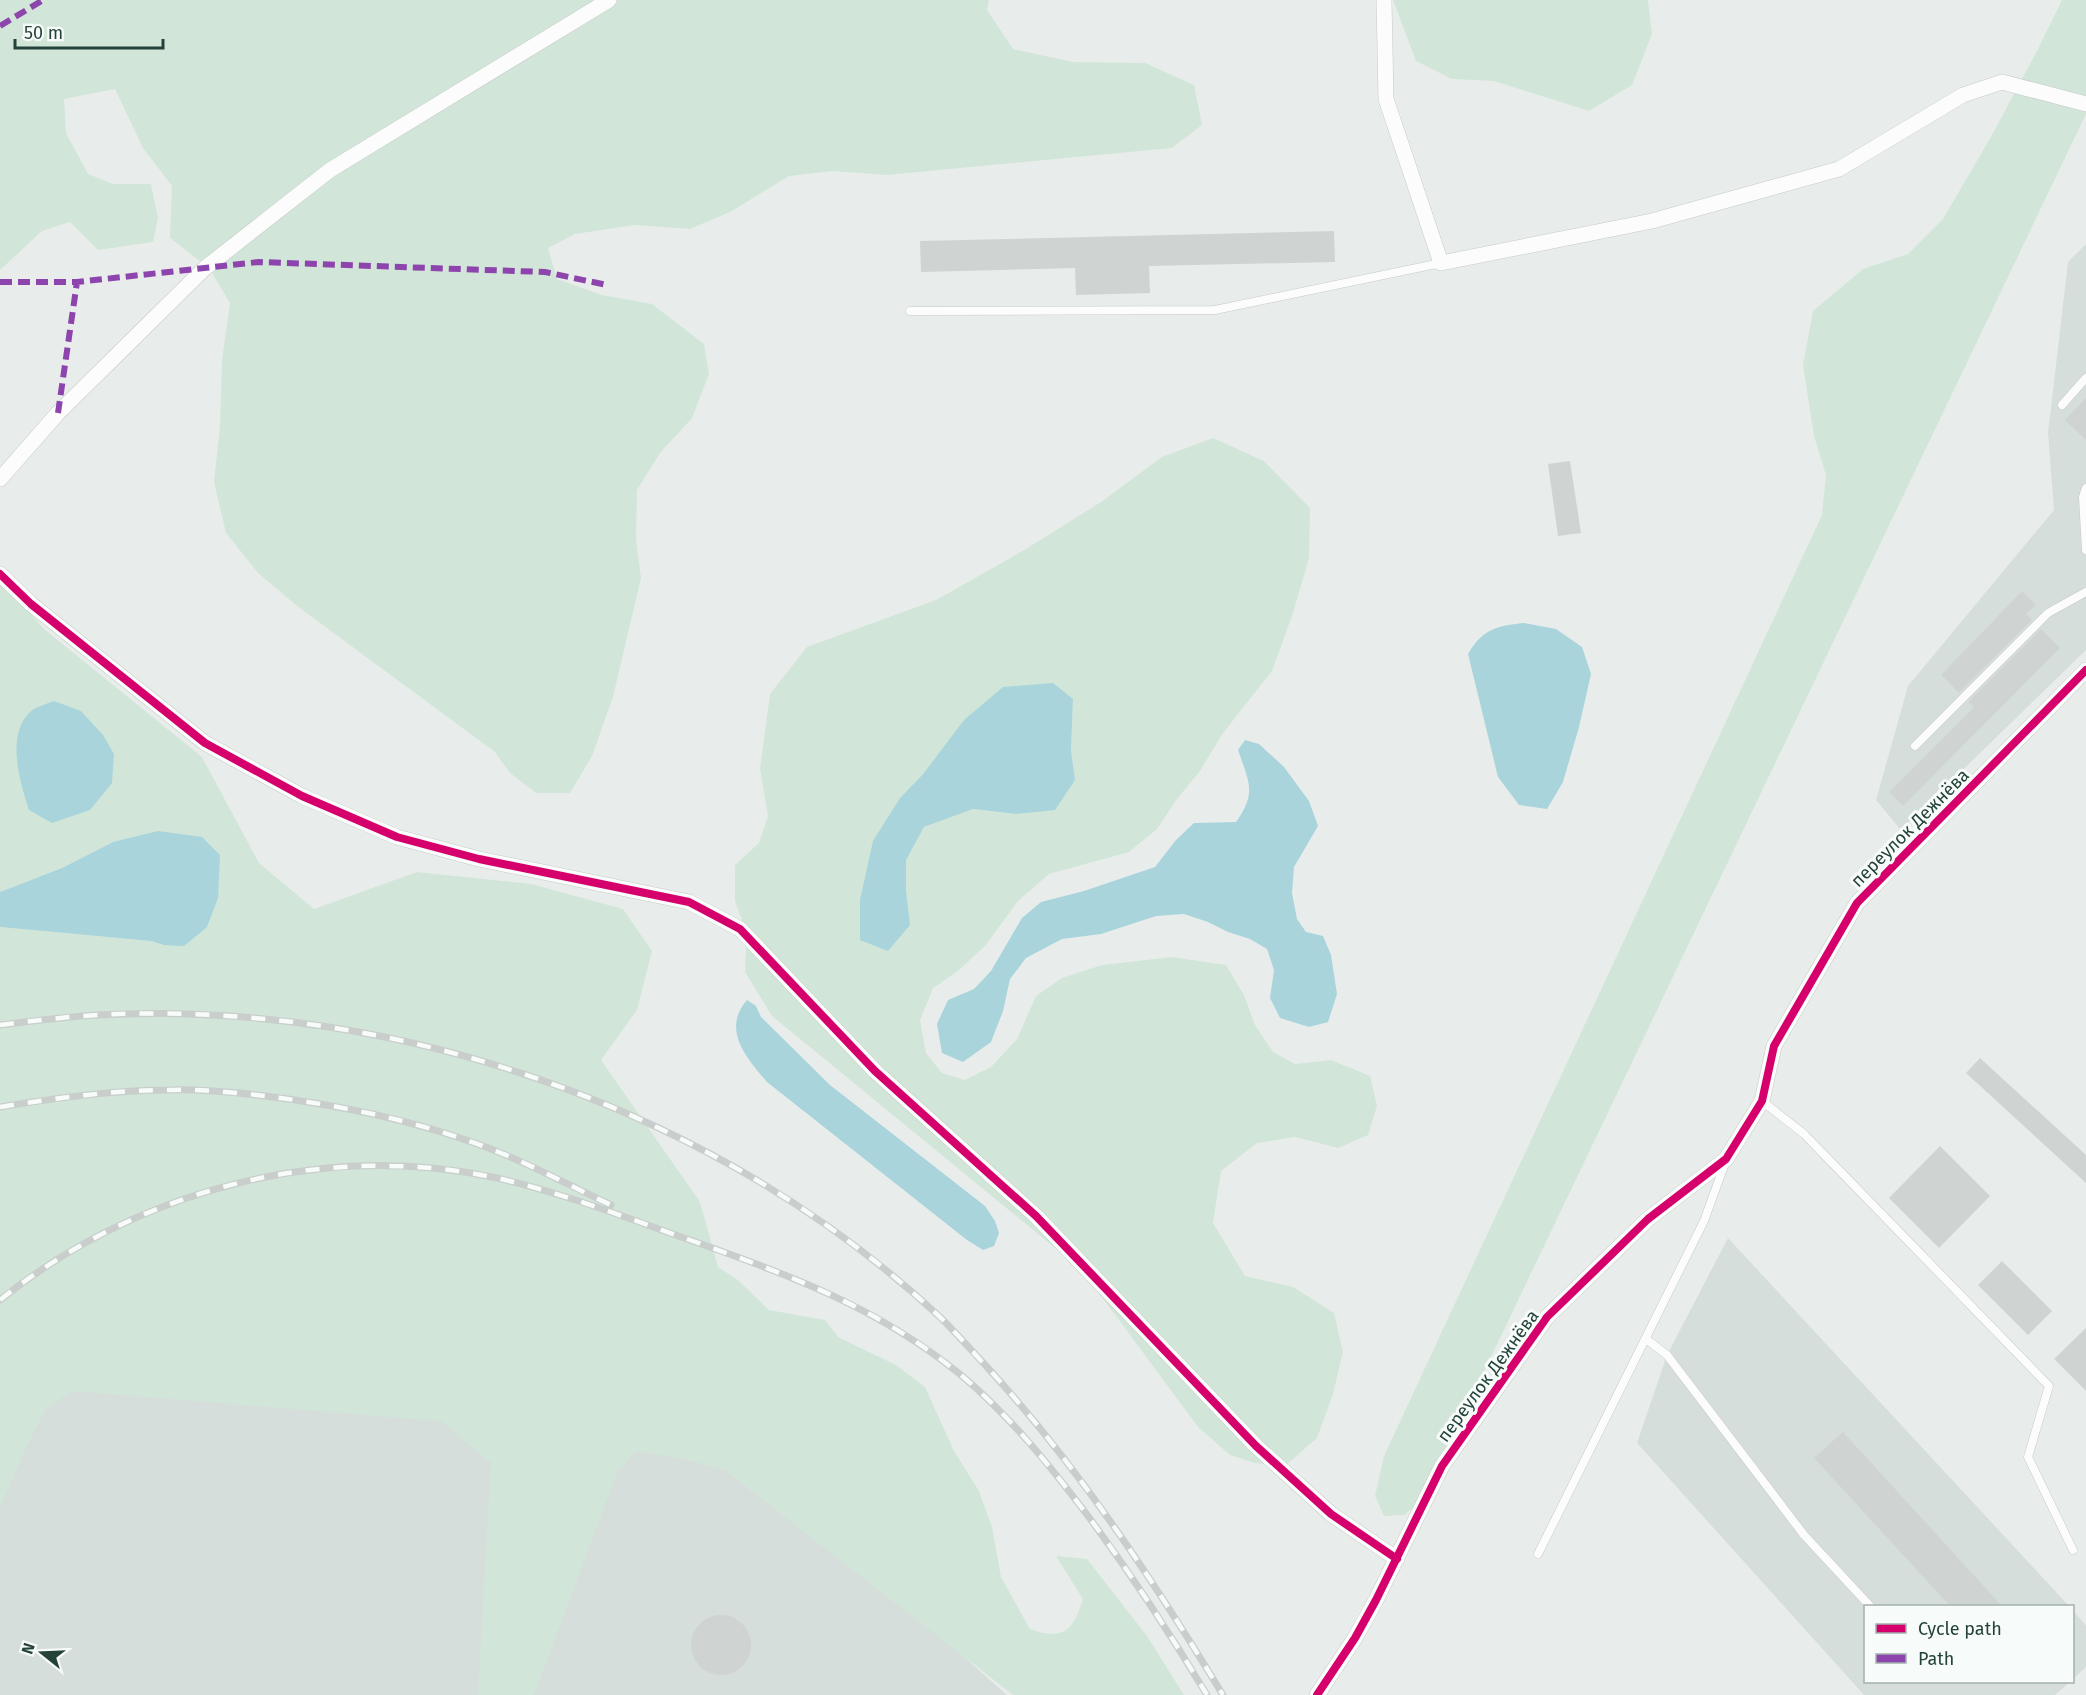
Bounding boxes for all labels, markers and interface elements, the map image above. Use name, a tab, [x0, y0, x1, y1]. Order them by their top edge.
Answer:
scale bar	[15, 12, 164, 50]
text: 50 m	[24, 22, 63, 44]
street label: переулок Дежнёва	[1846, 764, 1974, 892]
street label: переулок Дежнёва	[1433, 1305, 1543, 1447]
legend	[1864, 1605, 2074, 1683]
text: Cycle path	[1918, 1618, 2002, 1640]
north arrow	[12, 1623, 72, 1683]
text: N	[18, 1641, 39, 1656]
text: Path	[1918, 1648, 1954, 1670]

